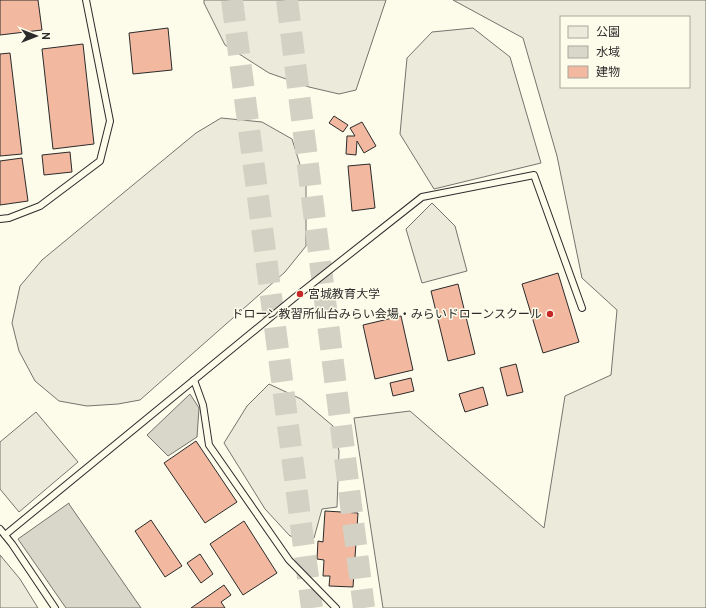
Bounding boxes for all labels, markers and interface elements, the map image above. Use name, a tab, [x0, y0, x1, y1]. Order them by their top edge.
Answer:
north arrow	[16, 16, 56, 56]
legend	[560, 16, 690, 88]
text: 公園	[596, 25, 620, 41]
text: N	[38, 32, 52, 40]
text: 水域	[596, 45, 620, 61]
text: 建物	[596, 65, 620, 81]
place label: 宮城教育大学	[308, 287, 380, 303]
marker: 宮城教育大学	[295, 289, 305, 299]
place label: ドローン教習所仙台みらい会場・みらいドローンスクール	[231, 307, 542, 323]
marker: ドローン教習所仙台みらい会場・みらいドローンスクール	[545, 309, 555, 319]

